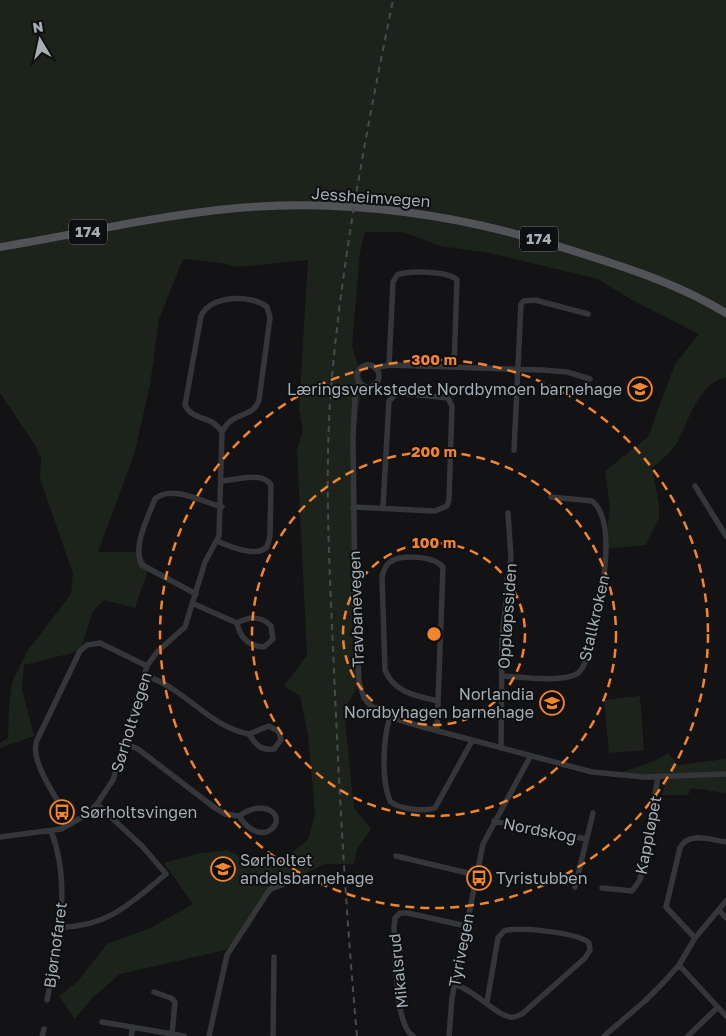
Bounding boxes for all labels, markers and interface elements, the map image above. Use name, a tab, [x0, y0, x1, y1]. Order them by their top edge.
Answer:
north arrow	[15, 15, 65, 65]
text: N	[31, 17, 44, 36]
street label: Jessheimvegen	[311, 183, 431, 211]
road number: 174	[69, 220, 107, 244]
road number: 174	[520, 226, 558, 252]
text: 300 m	[411, 350, 457, 368]
school or university icon: Læringsverkstedet Nordbymoen barnehage	[627, 376, 653, 402]
place label: Læringsverkstedet Nordbymoen barnehage	[287, 379, 622, 399]
text: 200 m	[411, 442, 457, 460]
text: 100 m	[412, 533, 456, 551]
street label: Travbanevegen	[344, 550, 368, 668]
street label: Oppløpssiden	[493, 562, 521, 670]
street label: Stallkroken	[574, 573, 614, 663]
centre of rings	[425, 625, 443, 643]
street label: Sørholtvegen	[106, 669, 156, 775]
place label: Norlandia Nordbyhagen barnehage	[344, 684, 534, 722]
school or university icon: Norlandia Nordbyhagen barnehage	[539, 690, 565, 716]
street label: Kappløpet	[631, 794, 665, 876]
bus stop icon: Sørholtsvingen	[49, 799, 75, 825]
place label: Sørholtsvingen	[80, 802, 197, 822]
street label: Nordskog	[502, 813, 578, 847]
place label: Sørholtet andelsbarnehage	[240, 850, 374, 888]
school or university icon: Sørholtet andelsbarnehage	[210, 856, 236, 882]
bus stop icon: Tyristubben	[466, 865, 492, 891]
place label: Tyristubben	[496, 868, 588, 888]
street label: Bjørnofaret	[39, 901, 71, 989]
street label: Tyrivegen	[444, 911, 478, 989]
street label: Mikalsrud	[384, 932, 412, 1010]

